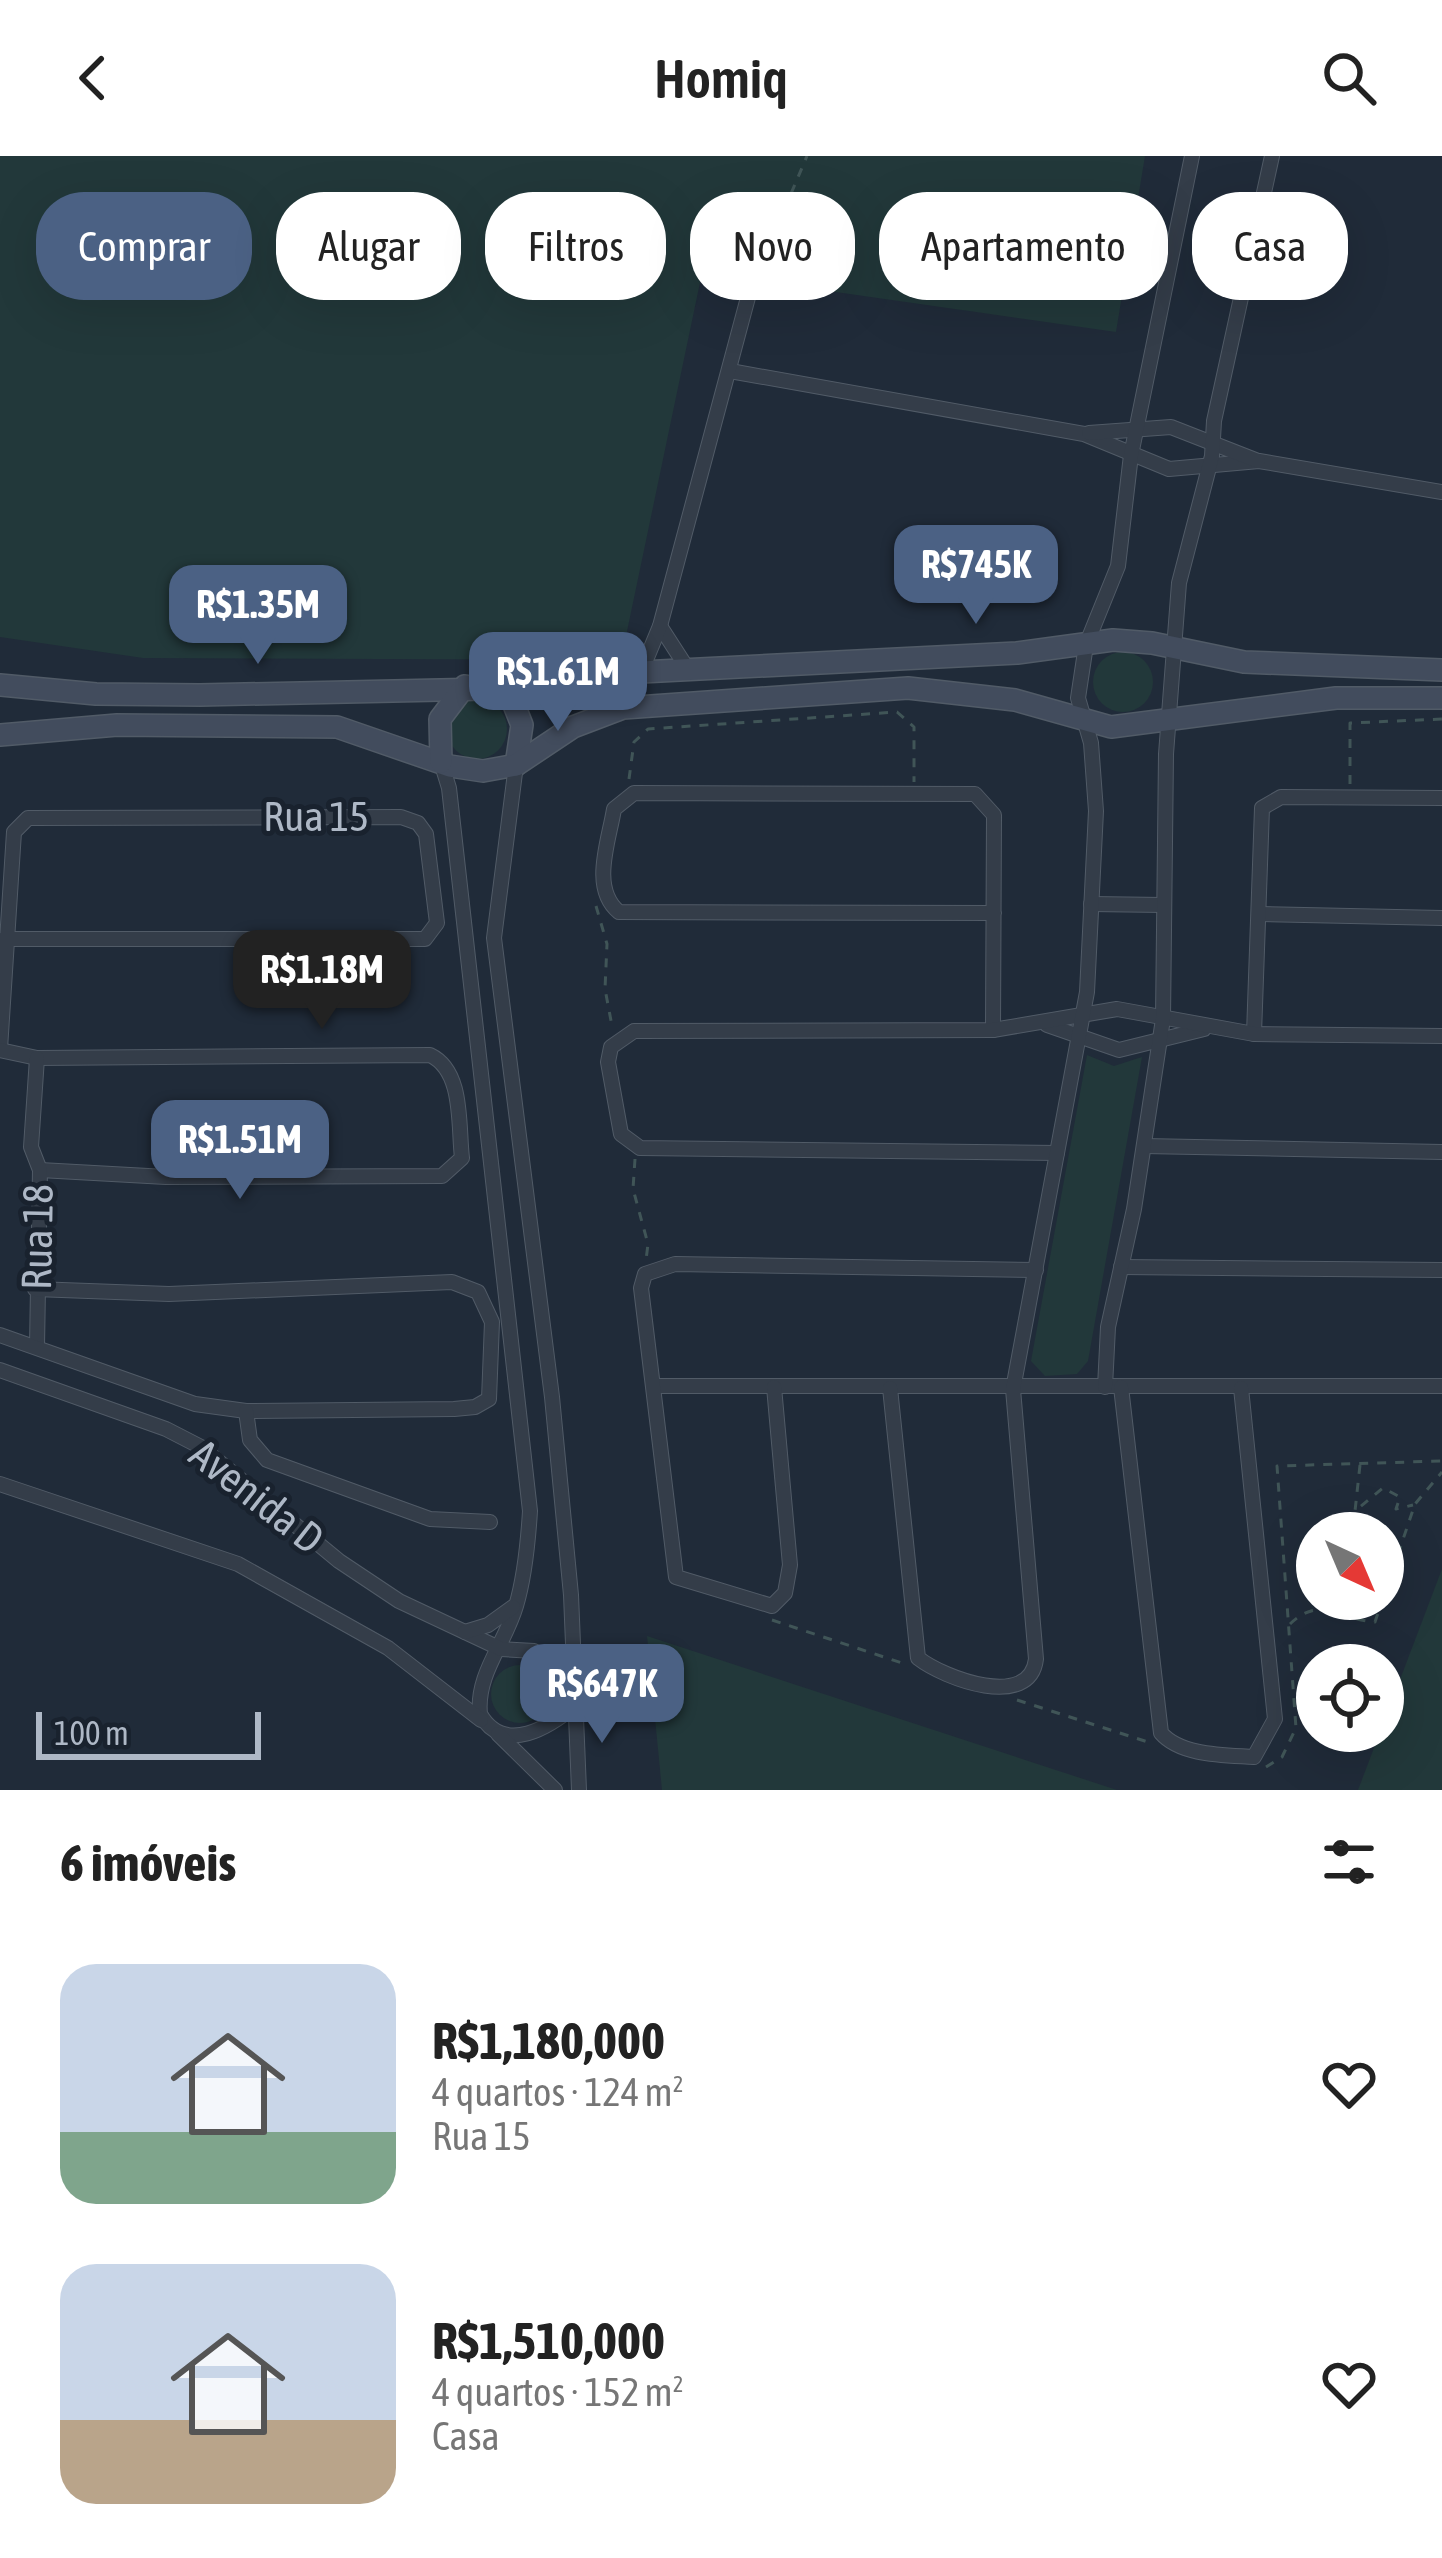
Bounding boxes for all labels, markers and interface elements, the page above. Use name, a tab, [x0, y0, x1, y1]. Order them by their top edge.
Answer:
icon: back	[60, 45, 126, 111]
icon: search	[1316, 45, 1382, 111]
text: Homiq	[654, 48, 788, 109]
chip: Comprar	[36, 192, 252, 300]
chip: Alugar	[276, 192, 461, 300]
chip: Filtros	[485, 192, 666, 300]
chip: Novo	[690, 192, 855, 300]
chip: Apartamento	[879, 192, 1168, 300]
chip: Casa	[1192, 192, 1348, 300]
pin: R$745K	[878, 525, 1074, 627]
text: R$745K	[921, 542, 1031, 586]
pin: R$1.35M	[147, 565, 369, 667]
text: R$1.35M	[196, 582, 320, 626]
pin: R$1.61M	[447, 632, 669, 734]
text: R$1.61M	[496, 649, 620, 693]
street label: Rua 15	[263, 792, 369, 840]
pin: R$1.18M	[211, 930, 433, 1032]
text: R$1.18M	[260, 947, 384, 991]
pin: R$1.51M	[129, 1100, 351, 1202]
text: R$1.51M	[178, 1117, 302, 1161]
street label: Rua 18	[12, 1184, 62, 1290]
street label: Avenida D	[181, 1429, 333, 1563]
north arrow	[1296, 1512, 1404, 1620]
map controls	[1296, 1512, 1404, 1752]
pin: R$647K	[504, 1644, 700, 1746]
button: locate	[1296, 1644, 1404, 1752]
text: R$647K	[547, 1661, 657, 1705]
scale bar	[36, 1706, 261, 1759]
text: 100 m	[54, 1714, 129, 1752]
icon: filters	[1316, 1829, 1382, 1895]
text: 6 imóveis	[60, 1833, 236, 1892]
text: R$1,180,000	[432, 2011, 665, 2070]
icon: home	[156, 2012, 300, 2156]
icon: heart	[1316, 2051, 1382, 2117]
text: 4 quartos · 124 m²	[432, 2070, 684, 2114]
text: Rua 15	[432, 2114, 530, 2158]
text: R$1,510,000	[432, 2311, 665, 2370]
icon: home	[156, 2312, 300, 2456]
icon: heart	[1316, 2351, 1382, 2417]
text: 4 quartos · 152 m²	[432, 2370, 684, 2414]
text: Casa	[432, 2414, 500, 2458]

